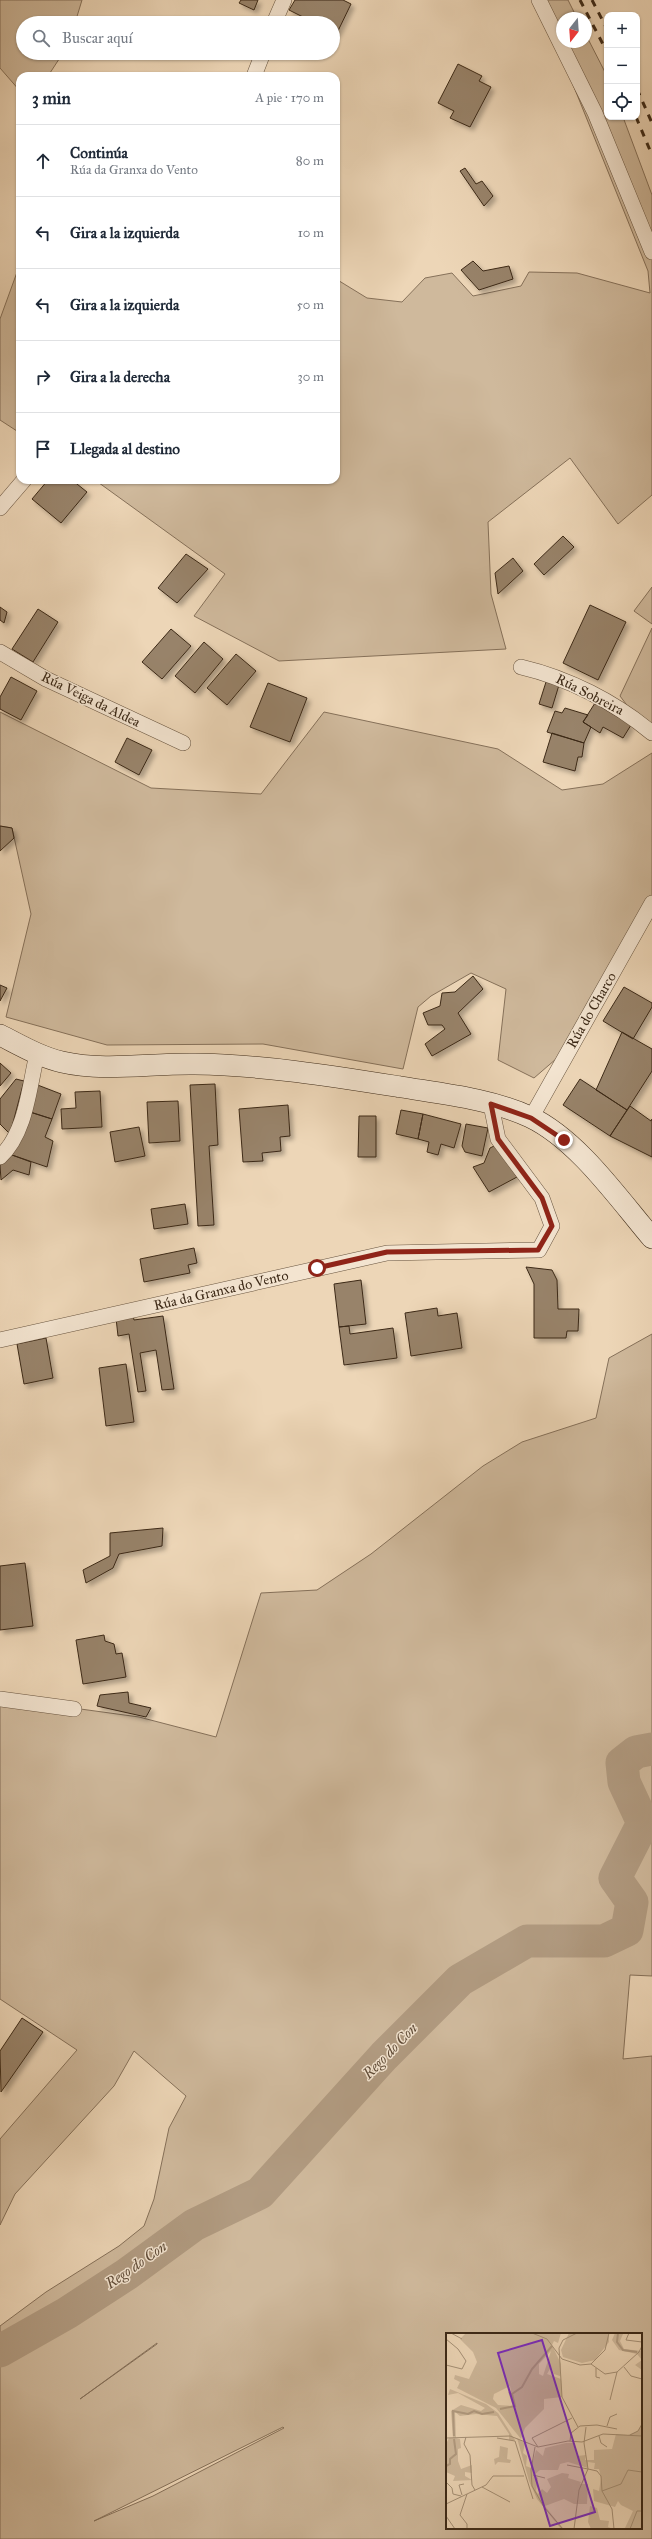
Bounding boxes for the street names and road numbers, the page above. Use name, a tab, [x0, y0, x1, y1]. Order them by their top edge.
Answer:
street label: Rúa Veiga da Aldea	[39, 668, 143, 731]
street label: Rúa Sobreira	[553, 670, 627, 719]
street label: Rúa do Charco	[563, 969, 620, 1051]
street label: Rúa da Granxa do Vento	[152, 1267, 290, 1314]

